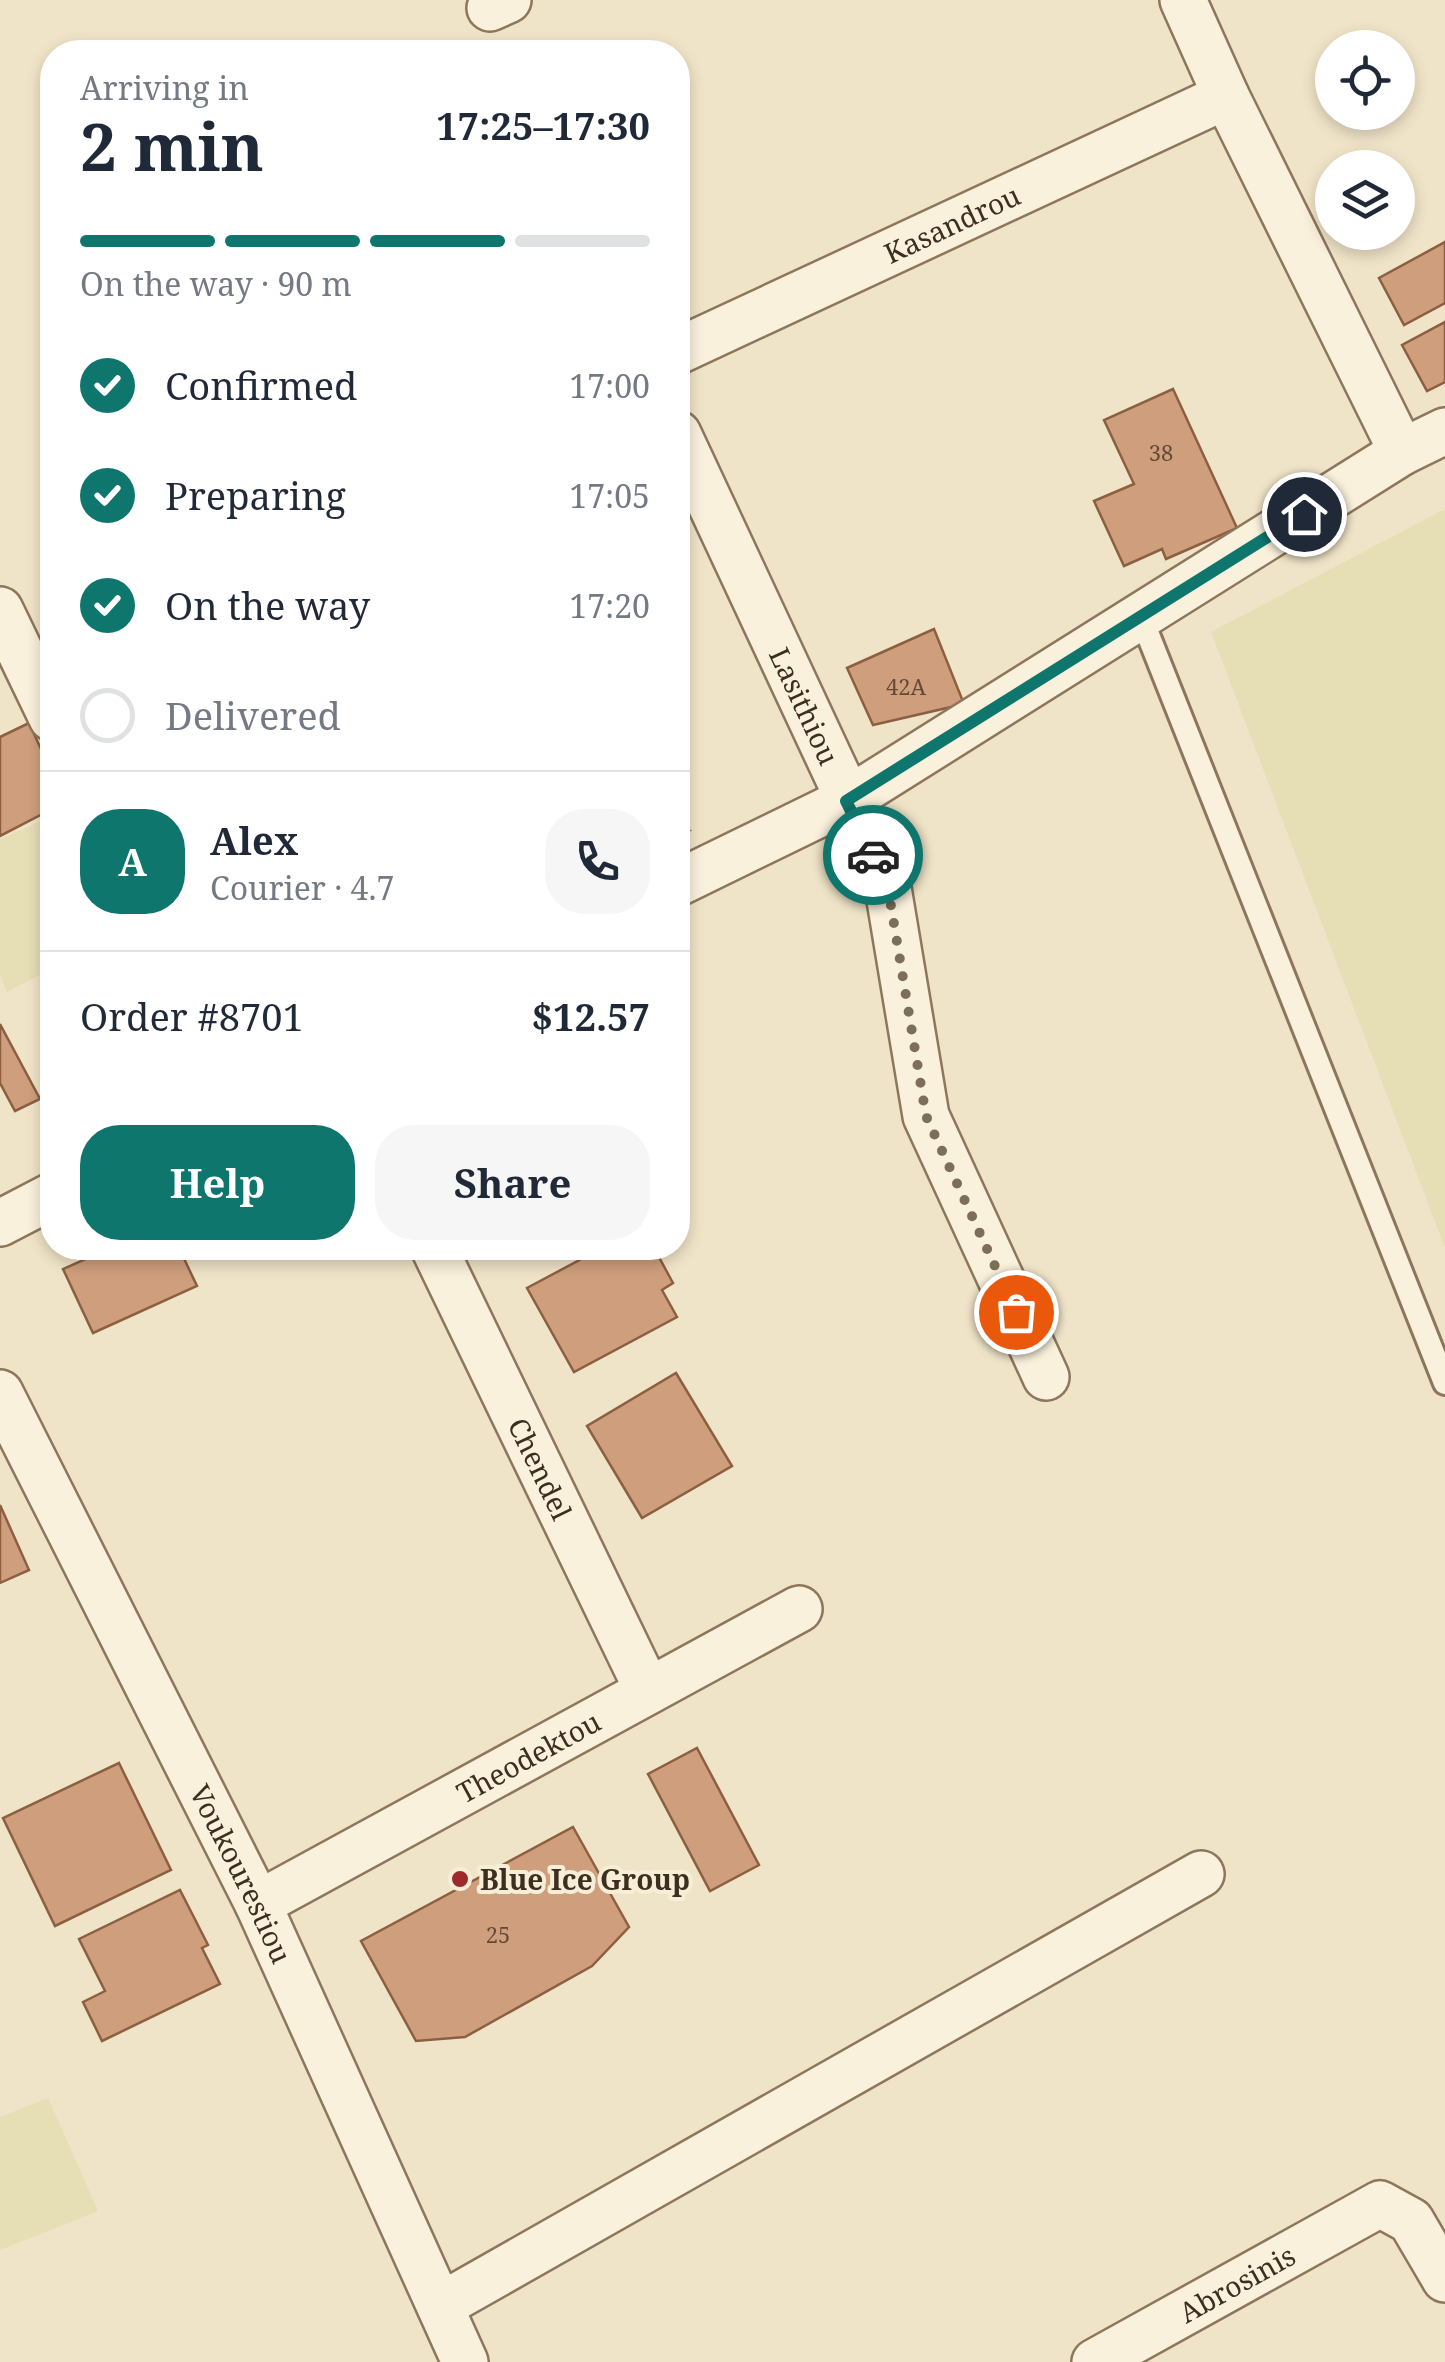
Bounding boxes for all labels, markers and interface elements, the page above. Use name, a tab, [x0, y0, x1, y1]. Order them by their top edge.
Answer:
map controls	[1315, 30, 1415, 250]
button: locate	[1315, 30, 1415, 130]
text: Arriving in	[80, 66, 249, 109]
text: 17:25–17:30	[436, 99, 650, 151]
text: 2 min	[80, 102, 264, 190]
button: layers	[1315, 150, 1415, 250]
street label: Kasandrou	[878, 175, 1026, 272]
text: On the way · 90 m	[80, 262, 352, 305]
icon: check	[80, 358, 135, 413]
text: Confirmed	[165, 359, 357, 411]
text: 17:00	[569, 364, 650, 407]
house number: 38	[1149, 437, 1173, 467]
icon: check	[80, 468, 135, 523]
text: Preparing	[165, 469, 346, 521]
pin	[1262, 472, 1347, 557]
text: 17:05	[569, 474, 650, 517]
icon: home	[1277, 487, 1332, 542]
icon: check	[80, 578, 135, 633]
text: On the way	[165, 579, 370, 631]
text: 17:20	[569, 584, 650, 627]
street label: Lasithiou	[761, 641, 849, 771]
house number: 42A	[886, 671, 927, 701]
text: Delivered	[165, 689, 341, 741]
courier	[823, 805, 923, 905]
button: phone	[545, 809, 650, 914]
text: Alex	[210, 814, 298, 866]
icon: car	[846, 828, 901, 883]
text: A	[118, 835, 147, 887]
text: Courier · 4.7	[210, 866, 394, 909]
text: Order #8701	[80, 990, 304, 1042]
text: $12.57	[531, 990, 650, 1042]
button: Help	[80, 1125, 355, 1240]
button: Share	[375, 1125, 650, 1240]
pin	[974, 1270, 1059, 1355]
icon: bag	[989, 1285, 1044, 1340]
street label: Chendel	[500, 1411, 581, 1526]
street label: Theodektou	[450, 1702, 607, 1811]
street label: Voukourestiou	[182, 1778, 301, 1969]
place label: Blue Ice Group	[480, 1860, 690, 1898]
marker: Blue Ice Group	[449, 1868, 471, 1890]
house number: 25	[486, 1919, 510, 1949]
street label: Abrosinis	[1172, 2236, 1302, 2331]

